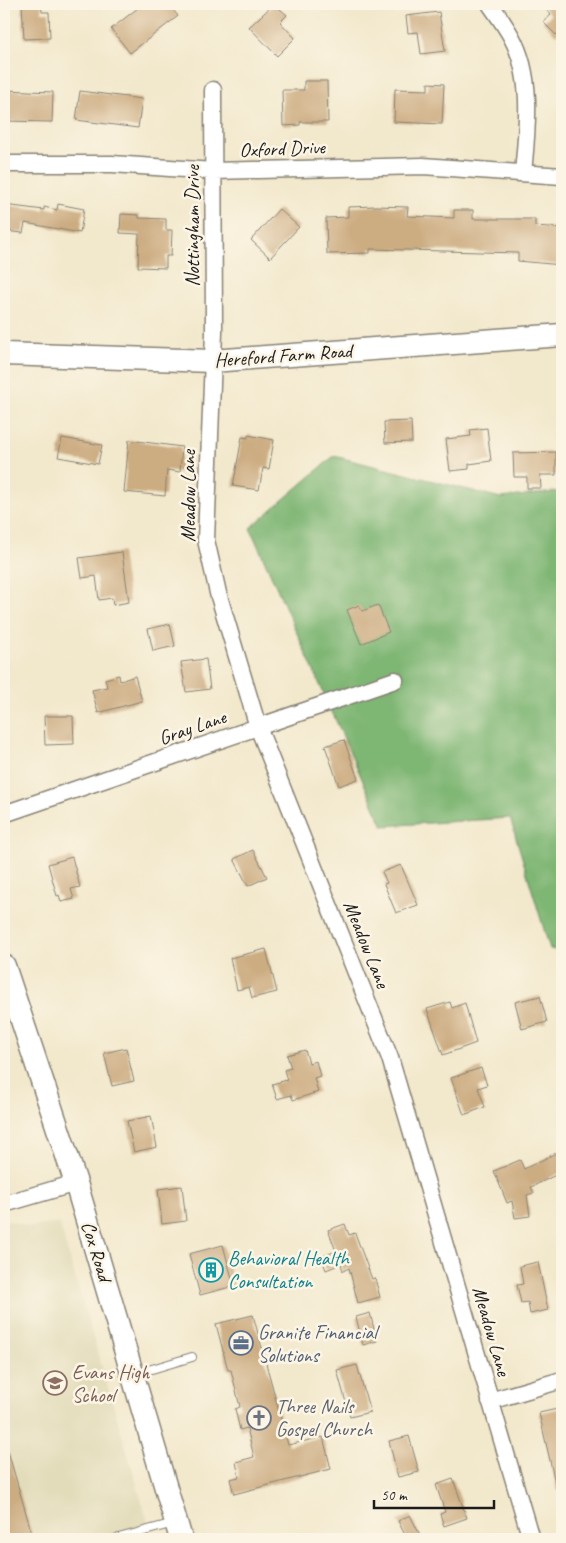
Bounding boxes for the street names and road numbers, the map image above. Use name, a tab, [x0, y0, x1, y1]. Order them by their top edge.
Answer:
street label: Oxford Drive	[239, 134, 327, 162]
street label: Nottingham Drive	[180, 164, 205, 287]
street label: Hereford Farm Road	[213, 338, 356, 373]
street label: Meadow Lane	[176, 449, 201, 542]
street label: Gray Lane	[155, 704, 230, 751]
street label: Meadow Lane	[338, 897, 396, 993]
street label: Cox Road	[76, 1218, 118, 1287]
street label: Meadow Lane	[467, 1284, 517, 1380]

